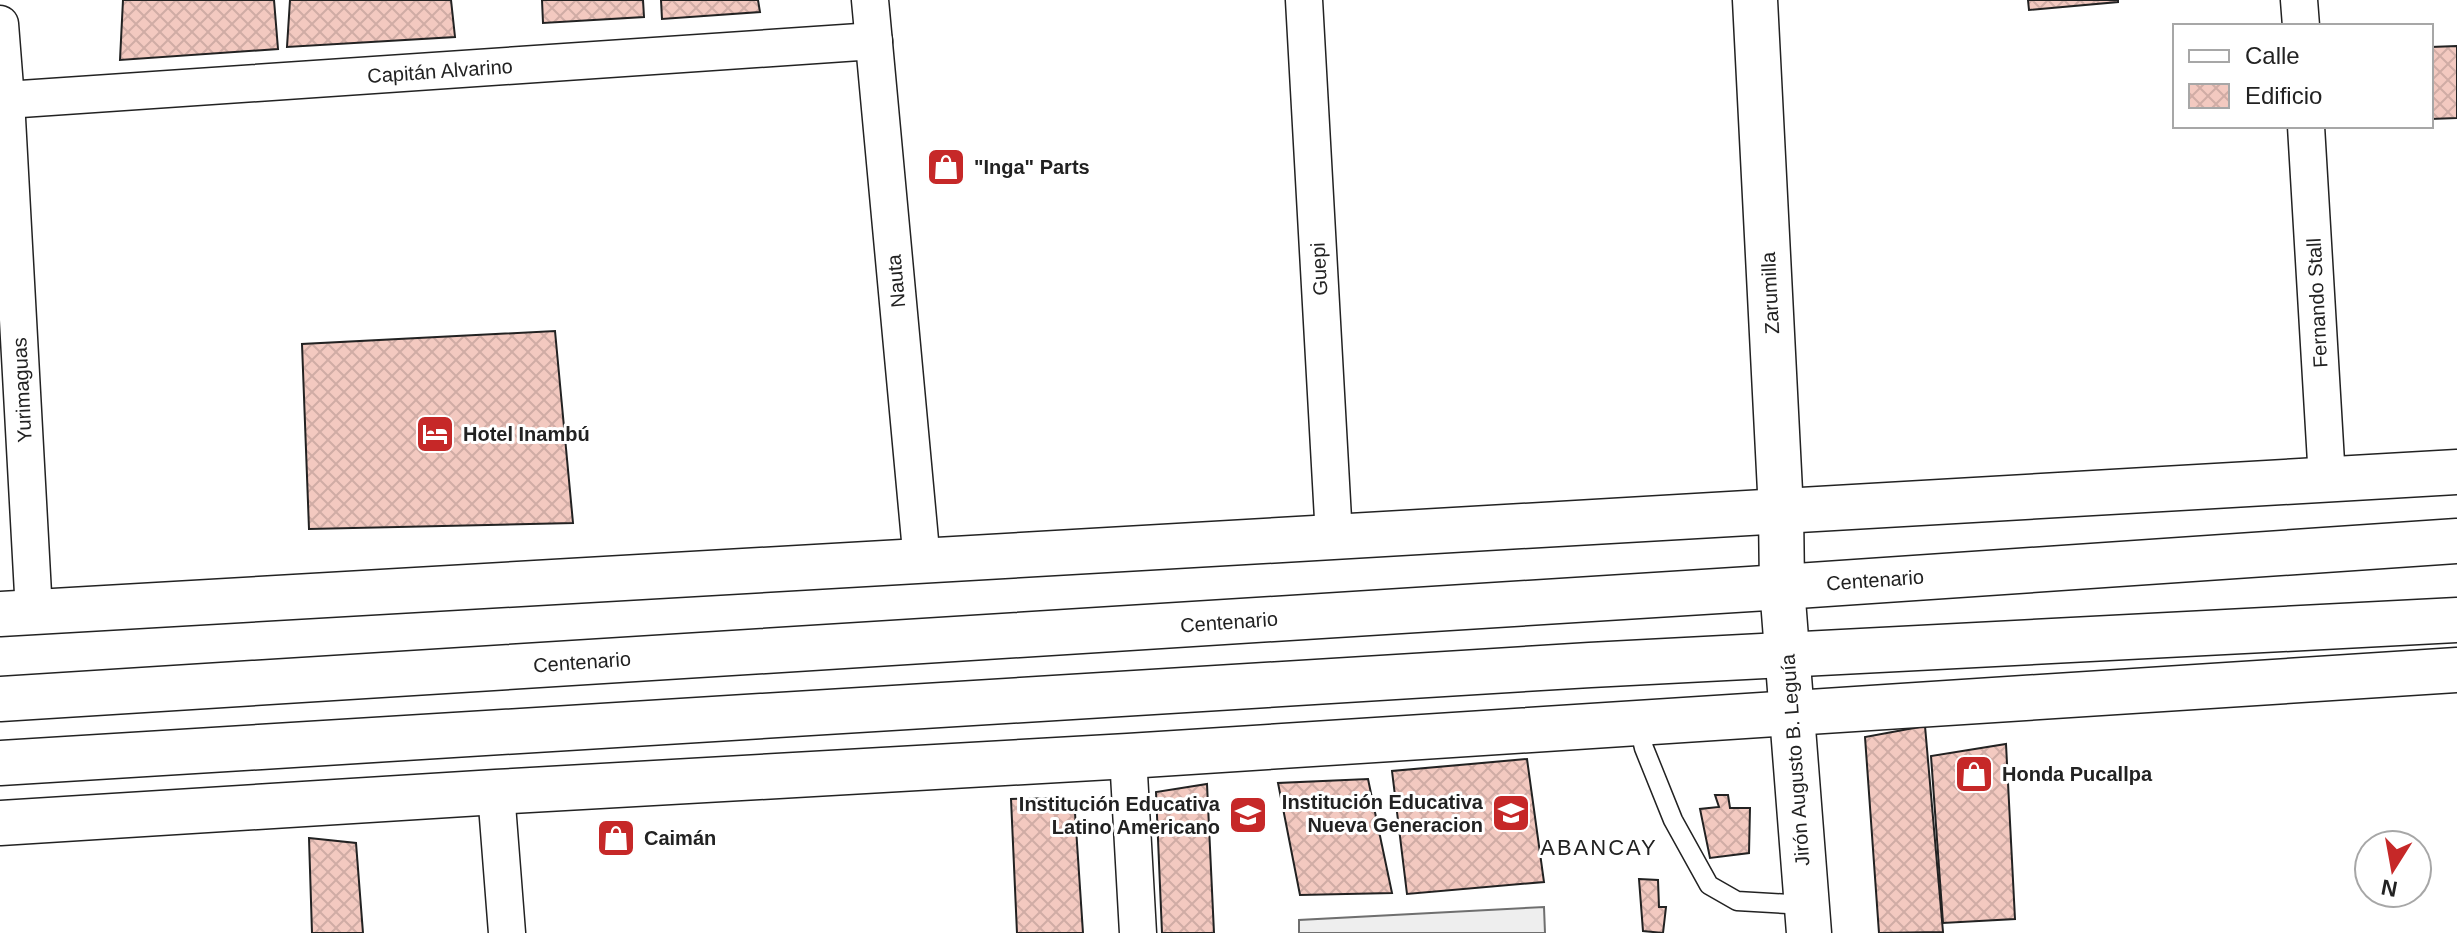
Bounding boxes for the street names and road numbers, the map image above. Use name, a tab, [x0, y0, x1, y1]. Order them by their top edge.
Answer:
street label: Capitán Alvarino	[367, 55, 513, 87]
street label: Fernando Stall	[2303, 237, 2331, 369]
street label: Guepi	[1307, 242, 1331, 296]
street label: Zarumilla	[1757, 250, 1783, 335]
street label: Nauta	[883, 253, 909, 309]
street label: Yurimaguas	[8, 337, 36, 443]
street label: Centenario	[1825, 566, 1925, 594]
street label: Centenario	[1179, 608, 1279, 636]
street label: Centenario	[532, 648, 632, 676]
street label: Jirón Augusto B. Leguía	[1777, 652, 1813, 867]

